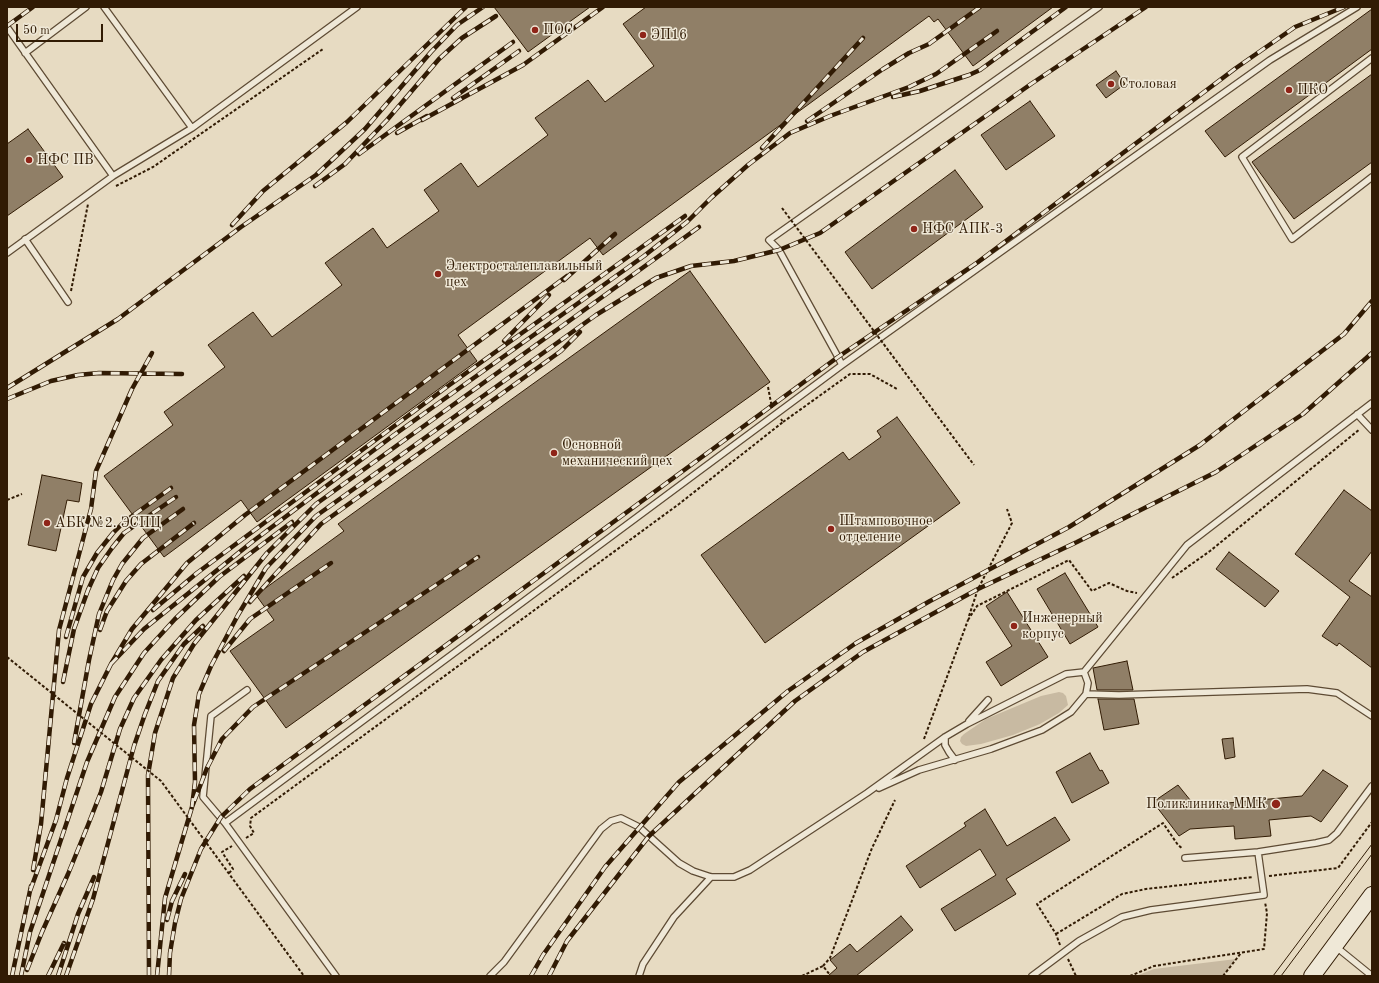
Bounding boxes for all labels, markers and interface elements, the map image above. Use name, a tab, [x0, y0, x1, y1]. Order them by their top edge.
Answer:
scale bar	[18, 16, 105, 42]
place label: ПОС	[543, 22, 573, 38]
text: 50 m	[23, 25, 50, 37]
marker: ПОС	[530, 25, 540, 35]
place label: ЭП16	[651, 27, 687, 43]
marker: ЭП16	[638, 30, 648, 40]
place label: Столовая	[1119, 76, 1177, 92]
marker: Столовая	[1106, 79, 1116, 89]
place label: ПКО	[1297, 82, 1328, 98]
marker: ПКО	[1284, 85, 1294, 95]
place label: НФС ПВ	[37, 152, 94, 168]
marker: НФС ПВ	[24, 155, 34, 165]
place label: НФС АПК-3	[922, 221, 1003, 237]
marker: НФС АПК-3	[909, 224, 919, 234]
place label: Электросталеплавильный цех	[446, 258, 603, 290]
marker: Электросталеплавильный цех	[433, 269, 443, 279]
place label: Основной механический цех	[562, 437, 673, 470]
marker: Основной механический цех	[549, 448, 559, 458]
place label: Штамповочное отделение	[839, 513, 932, 546]
place label: АБК №2. ЭСПЦ	[55, 515, 161, 531]
marker: АБК №2. ЭСПЦ	[42, 518, 52, 528]
marker: Штамповочное отделение	[826, 524, 836, 534]
place label: Инженерный корпус	[1022, 610, 1103, 642]
marker: Инженерный корпус	[1009, 621, 1019, 631]
place label: Поликлиника ММК	[1146, 796, 1267, 812]
marker: Поликлиника ММК	[1270, 798, 1282, 810]

